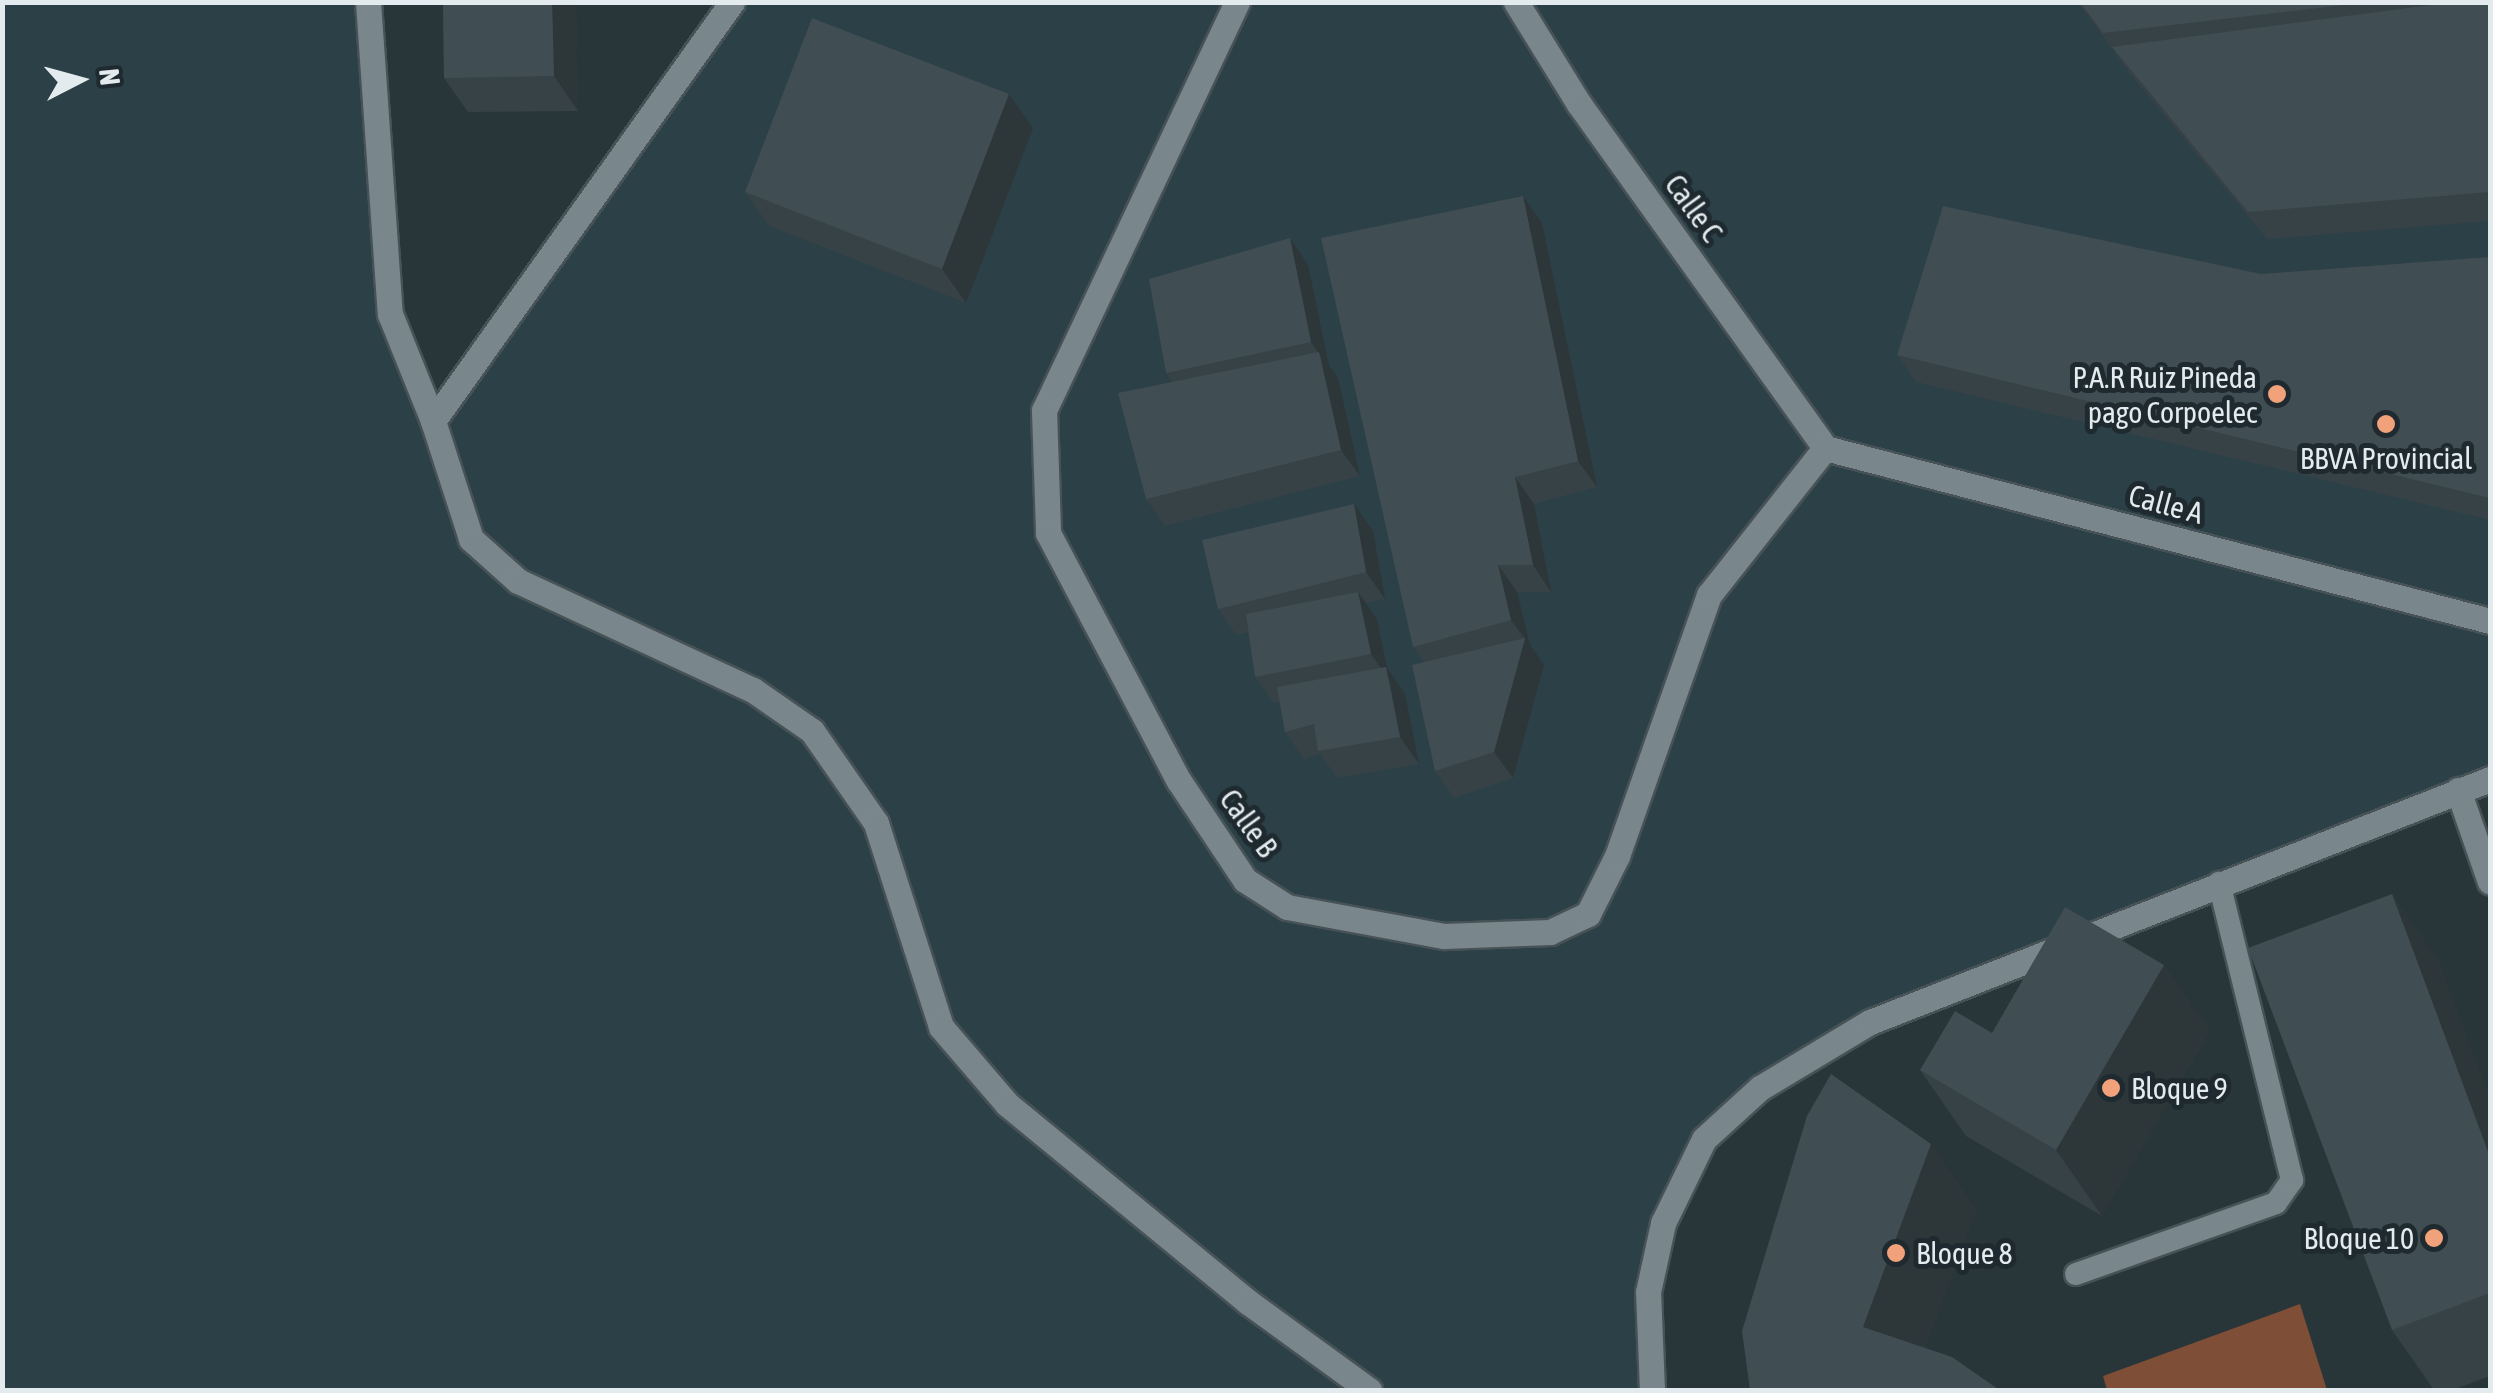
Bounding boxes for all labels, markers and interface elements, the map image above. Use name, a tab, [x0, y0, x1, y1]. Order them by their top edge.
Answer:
north arrow	[30, 30, 130, 130]
text: N	[93, 67, 127, 87]
street label: Calle C	[1658, 167, 1730, 249]
place label: P.A.R Ruiz Pineda pago Corpoelec	[2073, 359, 2257, 430]
marker: P.A.R Ruiz Pineda pago Corpoelec	[2266, 383, 2288, 405]
marker: BBVA Provincial	[2375, 413, 2397, 435]
place label: BBVA Provincial	[2300, 440, 2472, 476]
street label: Calle A	[2125, 477, 2207, 531]
street label: Calle B	[1212, 782, 1286, 864]
place label: Bloque 9	[2131, 1070, 2228, 1106]
marker: Bloque 9	[2100, 1077, 2122, 1099]
place label: Bloque 10	[2303, 1220, 2414, 1256]
marker: Bloque 10	[2423, 1227, 2445, 1249]
place label: Bloque 8	[1916, 1235, 2013, 1271]
marker: Bloque 8	[1885, 1242, 1907, 1264]

